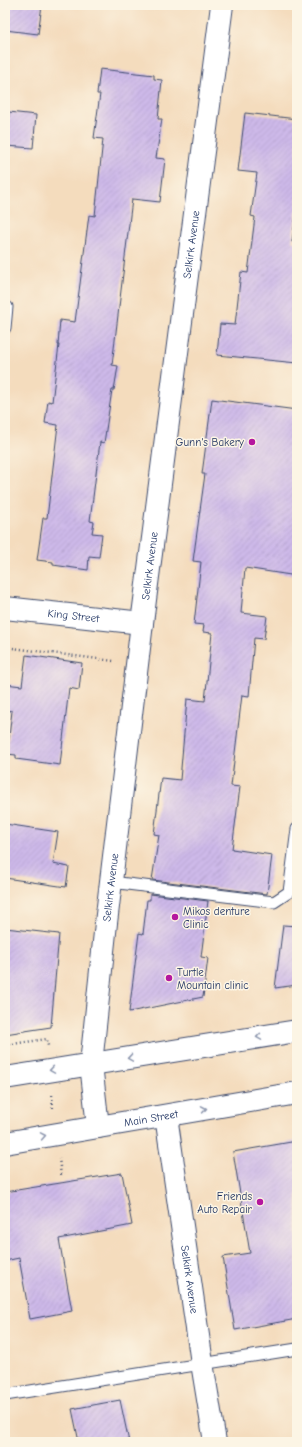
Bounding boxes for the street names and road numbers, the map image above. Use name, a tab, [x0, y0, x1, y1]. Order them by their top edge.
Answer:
street label: Selkirk Avenue	[180, 209, 202, 279]
street label: Selkirk Avenue	[139, 530, 160, 601]
street label: King Street	[47, 606, 101, 625]
street label: Selkirk Avenue	[100, 852, 121, 922]
street label: Main Street	[123, 1107, 180, 1129]
street label: Selkirk Avenue	[178, 1244, 201, 1315]

